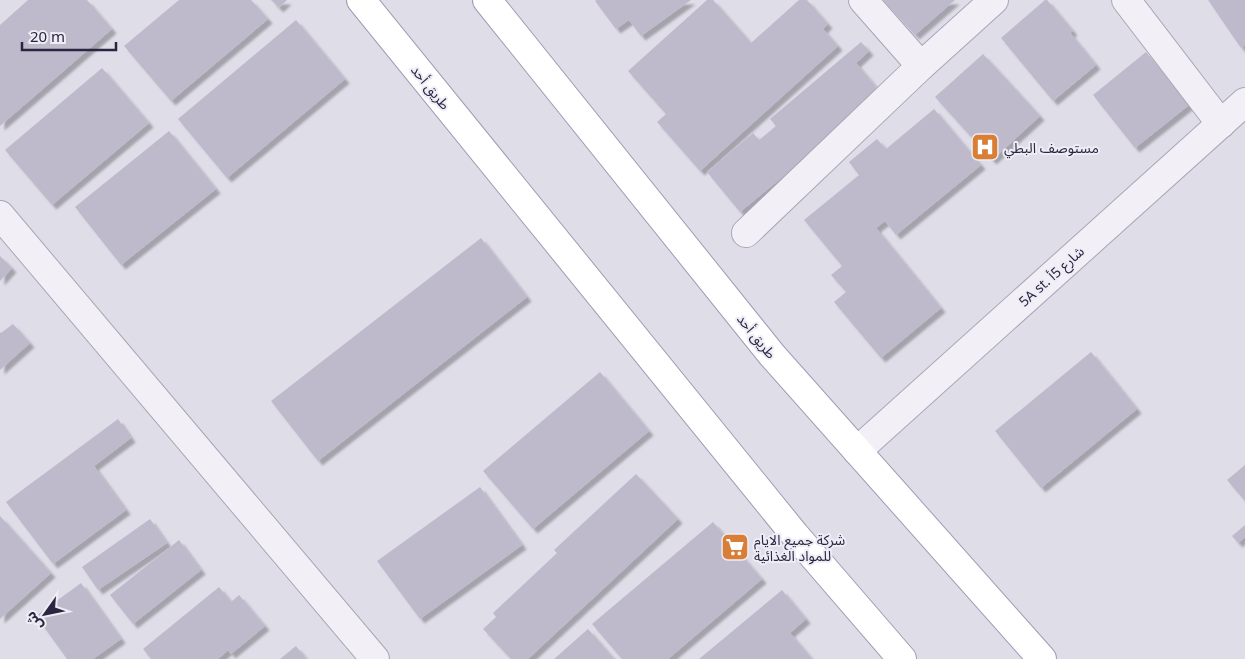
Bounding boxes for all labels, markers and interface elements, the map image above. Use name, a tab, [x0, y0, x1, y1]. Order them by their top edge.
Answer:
scale bar	[22, 20, 116, 52]
text: 20 m	[30, 26, 65, 46]
street label: طريق أحد	[406, 61, 455, 114]
hospital icon: مستوصف البطي	[970, 132, 1000, 162]
place label: مستوصف البطي	[1004, 138, 1099, 159]
street label: 5A st. شارع 5أ	[1014, 241, 1089, 312]
street label: طريق أحد	[732, 310, 781, 363]
place label: شركة جميع الايام للمواد الغذائية	[754, 530, 845, 565]
supermarket icon: شركة جميع الايام للمواد الغذائية	[720, 532, 750, 562]
north arrow	[20, 589, 70, 639]
text: ش	[20, 608, 47, 635]

